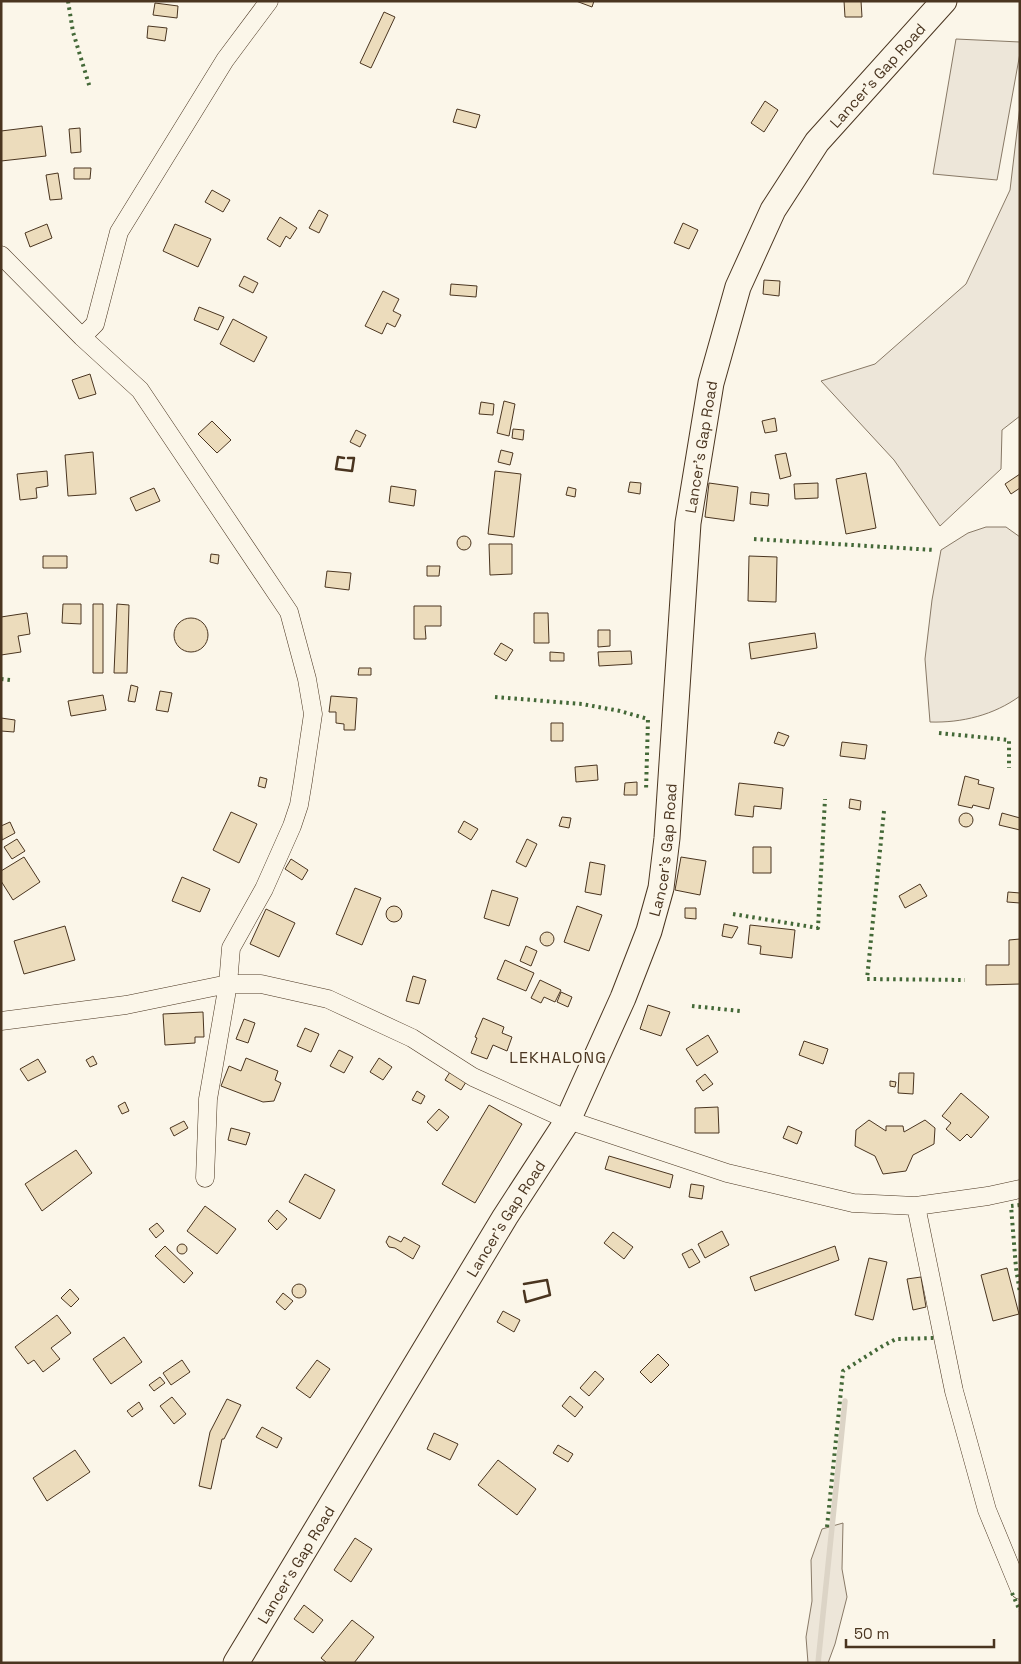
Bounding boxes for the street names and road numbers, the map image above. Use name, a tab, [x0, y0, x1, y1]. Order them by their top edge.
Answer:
street label: Lancer's Gap Road	[825, 19, 929, 131]
street label: Lancer's Gap Road	[680, 379, 721, 515]
street label: Lancer's Gap Road	[644, 783, 680, 918]
street label: Lancer's Gap Road	[462, 1156, 549, 1280]
street label: Lancer's Gap Road	[253, 1502, 338, 1627]

